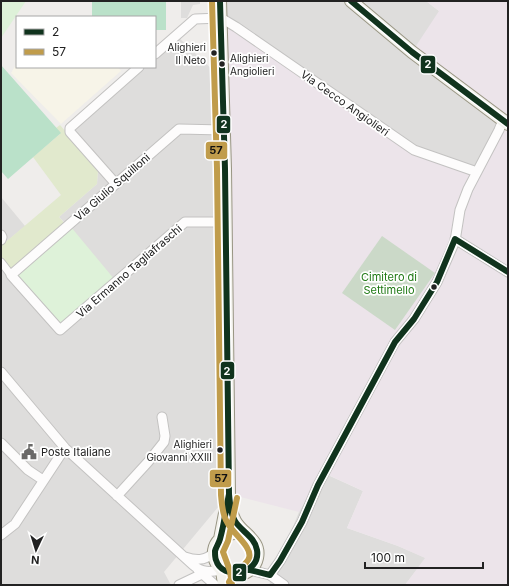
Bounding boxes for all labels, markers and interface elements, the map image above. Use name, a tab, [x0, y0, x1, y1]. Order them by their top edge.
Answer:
legend	[16, 16, 156, 68]
text: 2	[52, 24, 59, 39]
place label: Alighieri Il Neto	[168, 41, 206, 66]
text: 57	[52, 44, 66, 59]
marker: Alighieri Il Neto	[209, 48, 219, 58]
place label: Alighieri Angiolieri	[230, 52, 274, 77]
line badge: 2	[420, 55, 436, 74]
text: 2	[425, 57, 432, 71]
marker: Alighieri Angiolieri	[217, 59, 227, 69]
street label: Via Cecco Angiolieri	[298, 67, 392, 139]
line badge: 2	[216, 115, 231, 134]
text: 2	[221, 117, 228, 131]
line badge: 57	[205, 141, 228, 160]
text: 57	[209, 143, 223, 157]
street label: Via Giulio Squilloni	[71, 150, 153, 224]
street label: Via Ermanno Tagliafraschi	[73, 221, 185, 321]
park label: Cimitero di Settimello	[361, 270, 417, 297]
unlabelled marker	[429, 282, 439, 292]
line badge: 2	[220, 361, 235, 380]
text: 2	[224, 364, 231, 378]
place label: Alighieri Giovanni XXIII	[146, 438, 212, 463]
public building icon: Poste Italiane	[20, 443, 38, 461]
place label: Poste Italiane	[41, 445, 111, 459]
marker: Alighieri Giovanni XXIII	[215, 445, 225, 455]
line badge: 57	[209, 469, 232, 488]
text: 57	[214, 471, 228, 485]
north arrow	[16, 530, 56, 570]
scale bar	[365, 544, 483, 570]
text: 100 m	[371, 550, 405, 565]
text: N	[31, 553, 40, 567]
line badge: 2	[232, 563, 247, 582]
text: 2	[236, 565, 243, 579]

